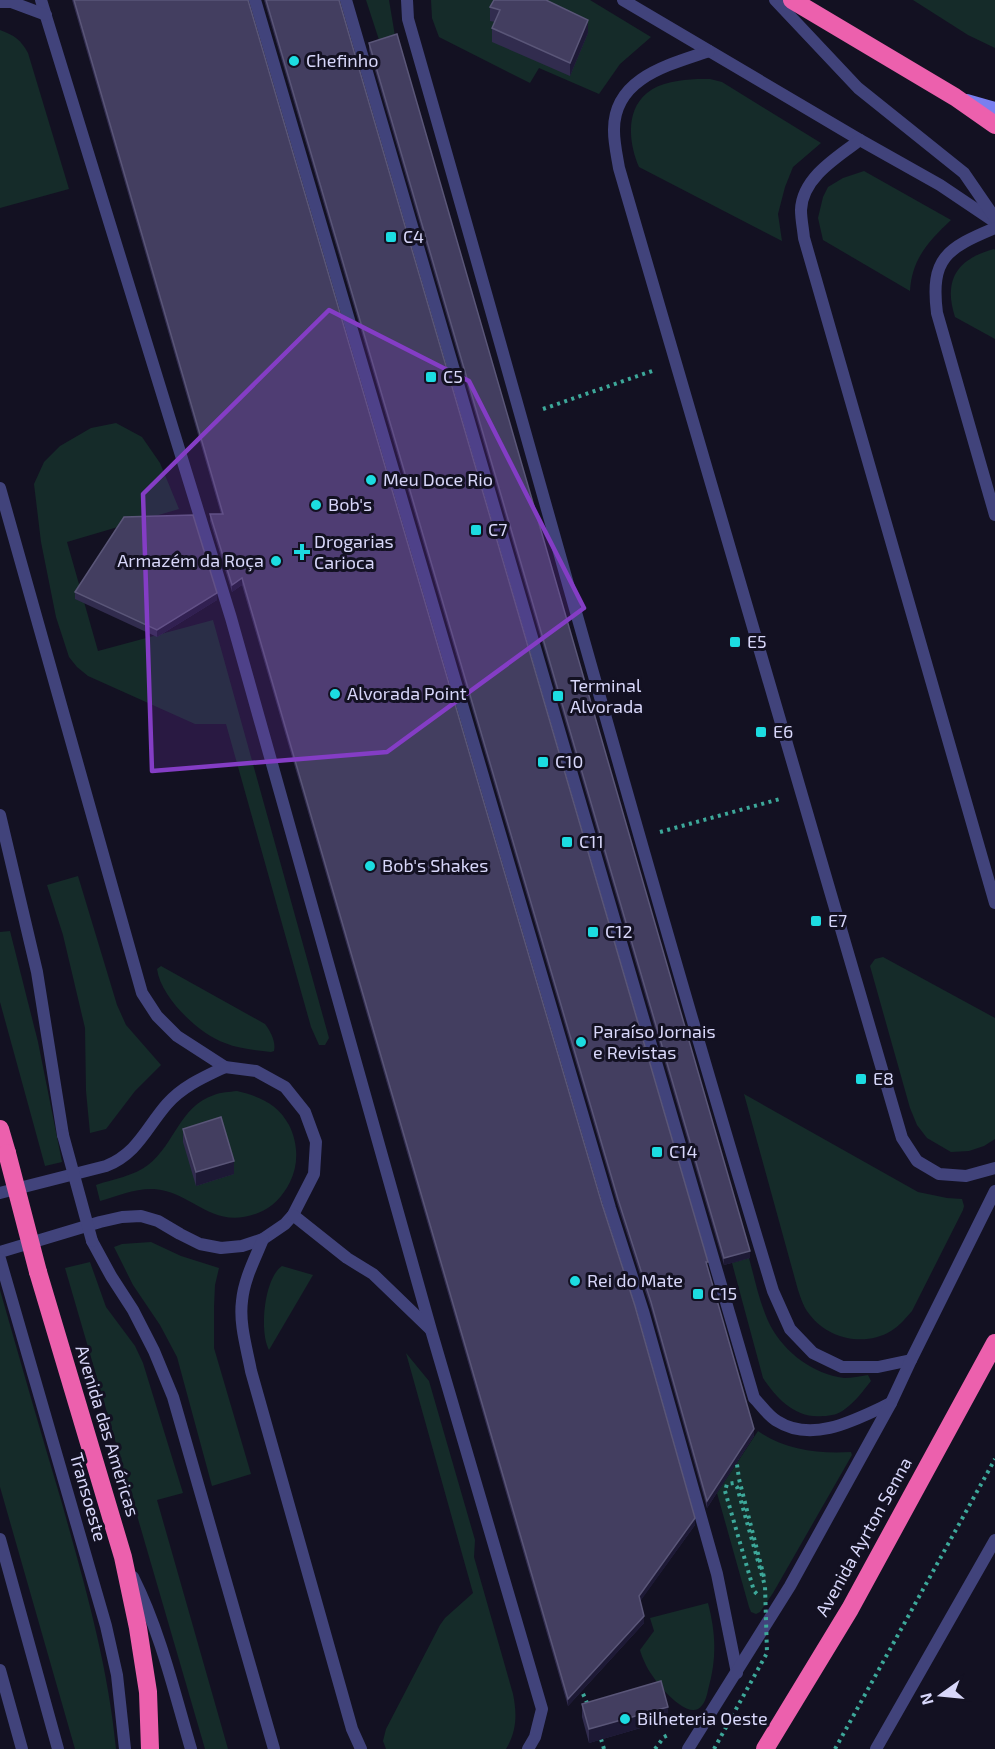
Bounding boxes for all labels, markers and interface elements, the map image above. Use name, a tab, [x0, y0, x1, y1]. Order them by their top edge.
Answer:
place label: Chefinho	[306, 49, 378, 71]
marker: Chefinho	[287, 54, 301, 68]
place label: C4	[403, 225, 424, 247]
marker: C4	[384, 230, 398, 244]
place label: C5	[443, 365, 463, 387]
marker: C5	[424, 370, 438, 384]
place label: Meu Doce Rio	[383, 468, 493, 490]
marker: Meu Doce Rio	[364, 473, 378, 487]
place label: Bob's	[328, 493, 372, 515]
marker: Bob's	[309, 498, 323, 512]
place label: C7	[488, 518, 507, 540]
marker: C7	[469, 523, 483, 537]
place label: Drogarias Carioca	[314, 530, 394, 573]
marker: Drogarias Carioca	[295, 545, 309, 559]
place label: Armazém da Roça	[117, 549, 264, 572]
marker: Armazém da Roça	[269, 554, 283, 568]
place label: E5	[747, 630, 767, 652]
marker: E5	[728, 635, 742, 649]
place label: Terminal Alvorada	[570, 674, 643, 717]
place label: Alvorada Point	[347, 682, 467, 704]
marker: Alvorada Point	[328, 687, 342, 701]
marker: Terminal Alvorada	[551, 689, 565, 703]
place label: E6	[773, 720, 793, 742]
marker: E6	[754, 725, 768, 739]
place label: C10	[555, 750, 583, 772]
marker: C10	[536, 755, 550, 769]
place label: C11	[579, 830, 604, 852]
marker: C11	[560, 835, 574, 849]
place label: Bob's Shakes	[382, 854, 488, 876]
marker: Bob's Shakes	[363, 859, 377, 873]
place label: E7	[828, 909, 847, 931]
marker: E7	[809, 914, 823, 928]
place label: C12	[605, 920, 633, 942]
marker: C12	[586, 925, 600, 939]
place label: Paraíso Jornais e Revistas	[593, 1020, 716, 1063]
marker: Paraíso Jornais e Revistas	[574, 1035, 588, 1049]
place label: E8	[873, 1067, 894, 1089]
marker: E8	[854, 1072, 868, 1086]
place label: C14	[669, 1140, 698, 1162]
marker: C14	[650, 1145, 664, 1159]
place label: Rei do Mate	[587, 1269, 683, 1291]
marker: Rei do Mate	[568, 1274, 582, 1288]
place label: C15	[710, 1282, 737, 1304]
marker: C15	[691, 1287, 705, 1301]
street label: Avenida das Américas	[71, 1342, 145, 1519]
street label: Transoeste	[66, 1450, 112, 1544]
street label: Avenida Ayrton Senna	[810, 1453, 916, 1620]
north arrow	[911, 1665, 971, 1725]
text: N	[915, 1691, 937, 1707]
place label: Bilheteria Oeste	[637, 1707, 768, 1729]
marker: Bilheteria Oeste	[618, 1712, 632, 1726]

